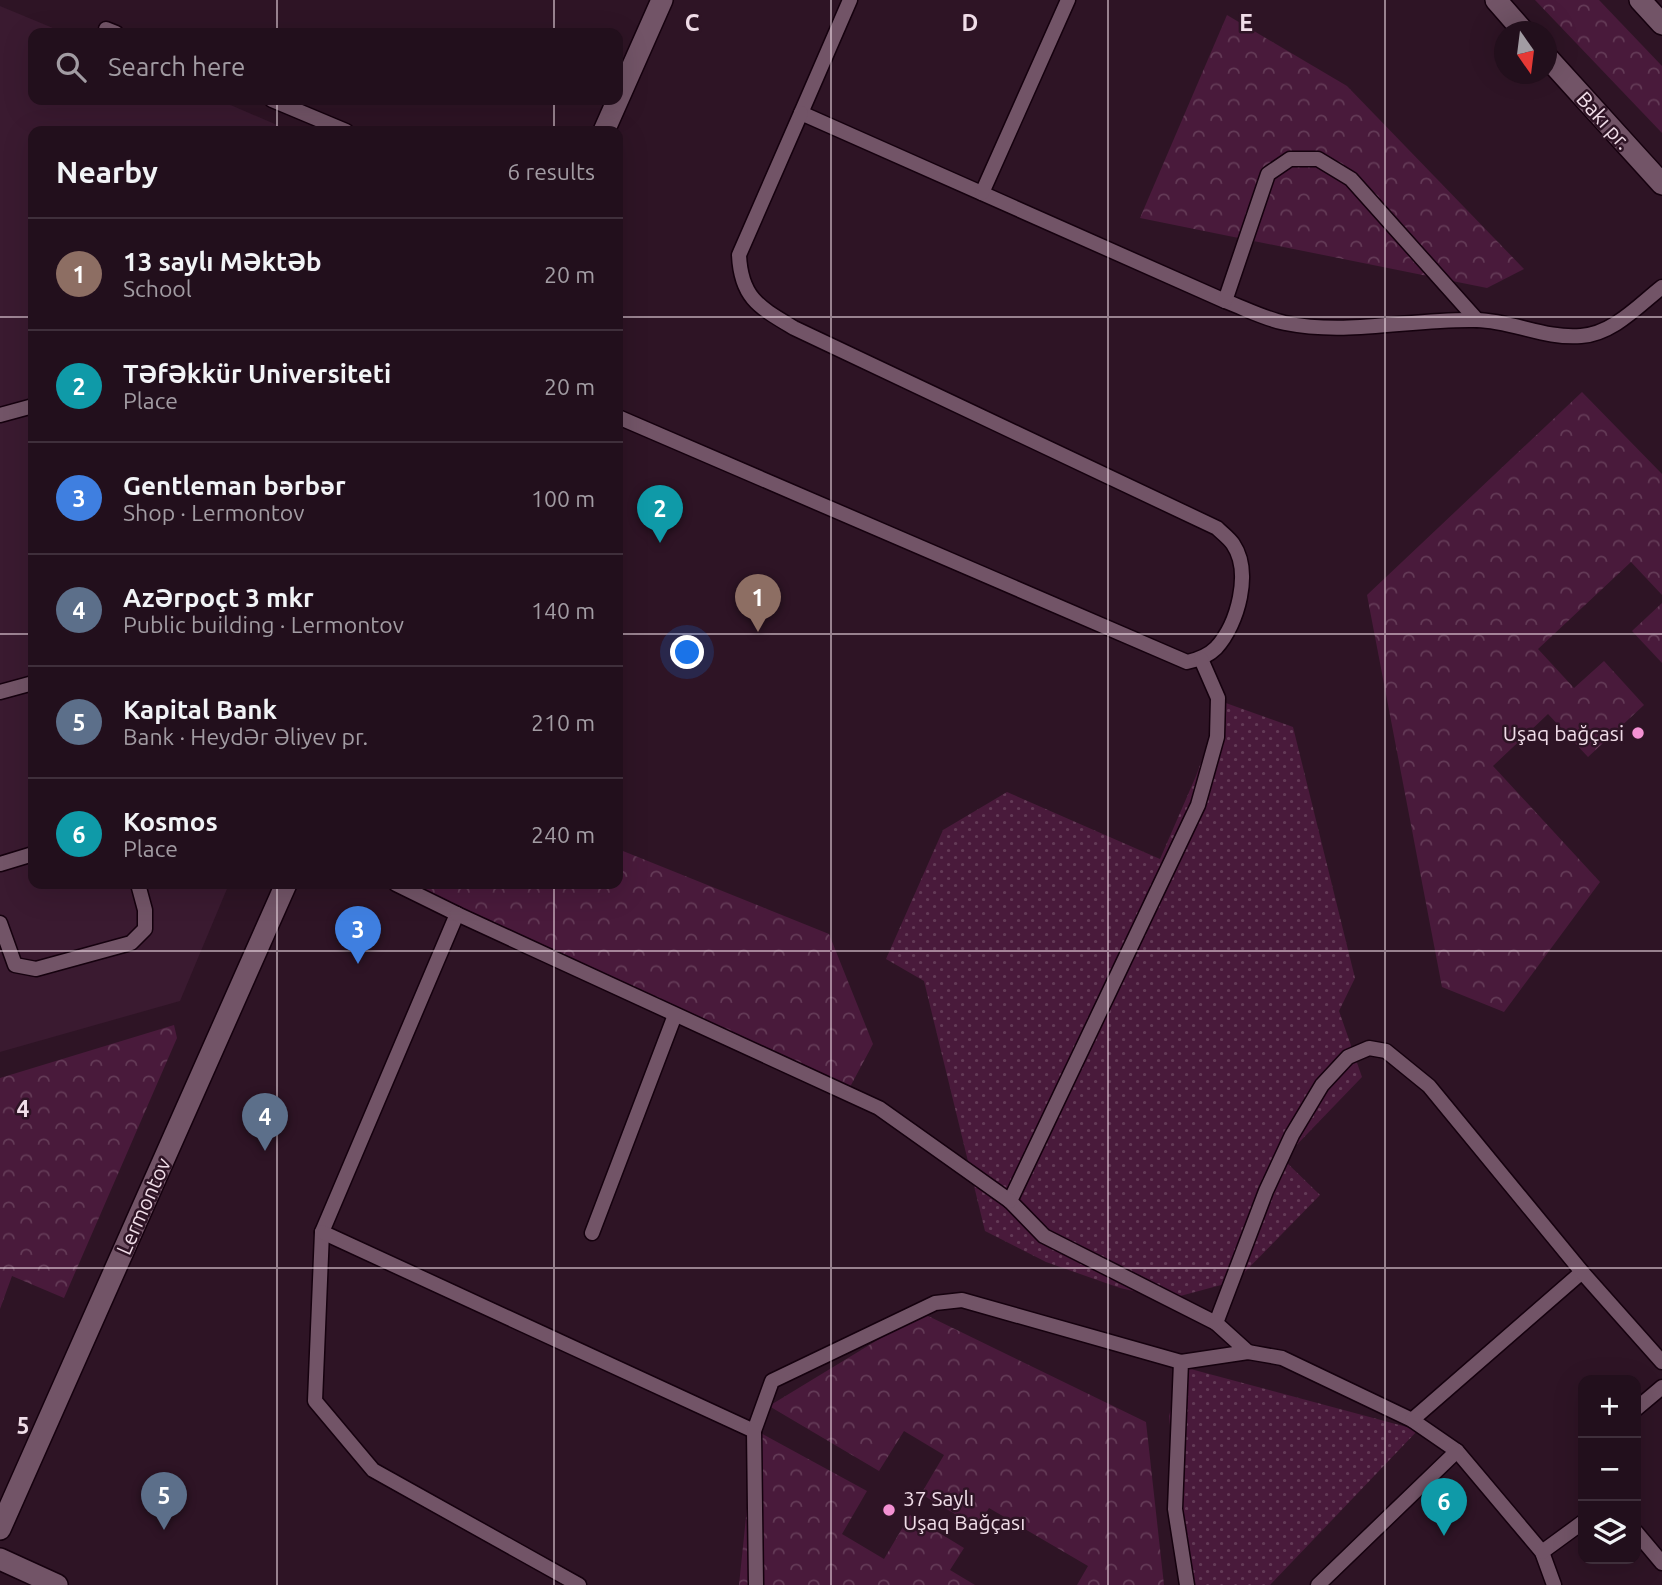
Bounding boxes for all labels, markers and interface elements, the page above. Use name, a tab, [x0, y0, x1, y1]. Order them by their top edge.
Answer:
text: C	[685, 10, 700, 35]
text: D	[962, 10, 978, 35]
text: E	[1239, 10, 1253, 35]
north arrow	[1494, 21, 1557, 84]
search box	[28, 28, 623, 105]
icon: search	[52, 48, 90, 86]
text: Search here	[108, 52, 245, 81]
street label: Bakı pr.	[1572, 86, 1636, 154]
text: Nearby	[56, 155, 158, 189]
text: 6 results	[507, 159, 595, 184]
text: 13 saylı Məktəb	[123, 247, 322, 276]
text: 1	[73, 262, 85, 287]
text: 20 m	[544, 262, 595, 287]
text: School	[123, 276, 192, 301]
text: Təfəkkür Universiteti	[123, 359, 391, 388]
text: 2	[73, 374, 85, 399]
text: 20 m	[544, 374, 595, 399]
text: Place	[123, 388, 178, 413]
text: Gentleman bәrbәr	[123, 471, 346, 500]
pin: 2	[637, 485, 683, 543]
text: 3	[73, 486, 85, 511]
text: 100 m	[531, 486, 595, 511]
text: Shop · Lermontov	[123, 500, 304, 525]
pin: 1	[735, 574, 781, 632]
text: Azərpoçt 3 mkr	[123, 583, 314, 612]
text: 4	[73, 598, 85, 623]
text: 140 m	[531, 598, 595, 623]
text: Public building · Lermontov	[123, 612, 404, 637]
your location	[670, 635, 704, 669]
text: Kapital Bank	[123, 695, 277, 724]
text: 5	[73, 710, 85, 735]
text: 210 m	[531, 710, 595, 735]
place label: Uşaq bağçasi	[1503, 721, 1624, 745]
text: Bank · Heydər Əliyev pr.	[123, 724, 368, 749]
marker: Uşaq bağçasi	[1630, 725, 1646, 741]
text: Kosmos	[123, 807, 218, 836]
text: 6	[73, 822, 85, 847]
text: 240 m	[531, 822, 595, 847]
text: Place	[123, 836, 178, 861]
pin: 3	[335, 906, 381, 964]
pin: 4	[242, 1093, 288, 1151]
text: 4	[17, 1096, 30, 1121]
street label: Lermontov	[111, 1154, 175, 1258]
map controls	[1578, 1375, 1641, 1564]
button: +	[1578, 1375, 1641, 1438]
text: 5	[17, 1413, 29, 1438]
button: −	[1578, 1438, 1641, 1501]
pin: 5	[141, 1472, 187, 1530]
pin: 6	[1421, 1478, 1467, 1536]
place label: 37 Saylı Uşaq Bağçası	[903, 1486, 1025, 1534]
button: layers	[1578, 1501, 1641, 1564]
marker: 37 Saylı Uşaq Bağçası	[881, 1502, 897, 1518]

